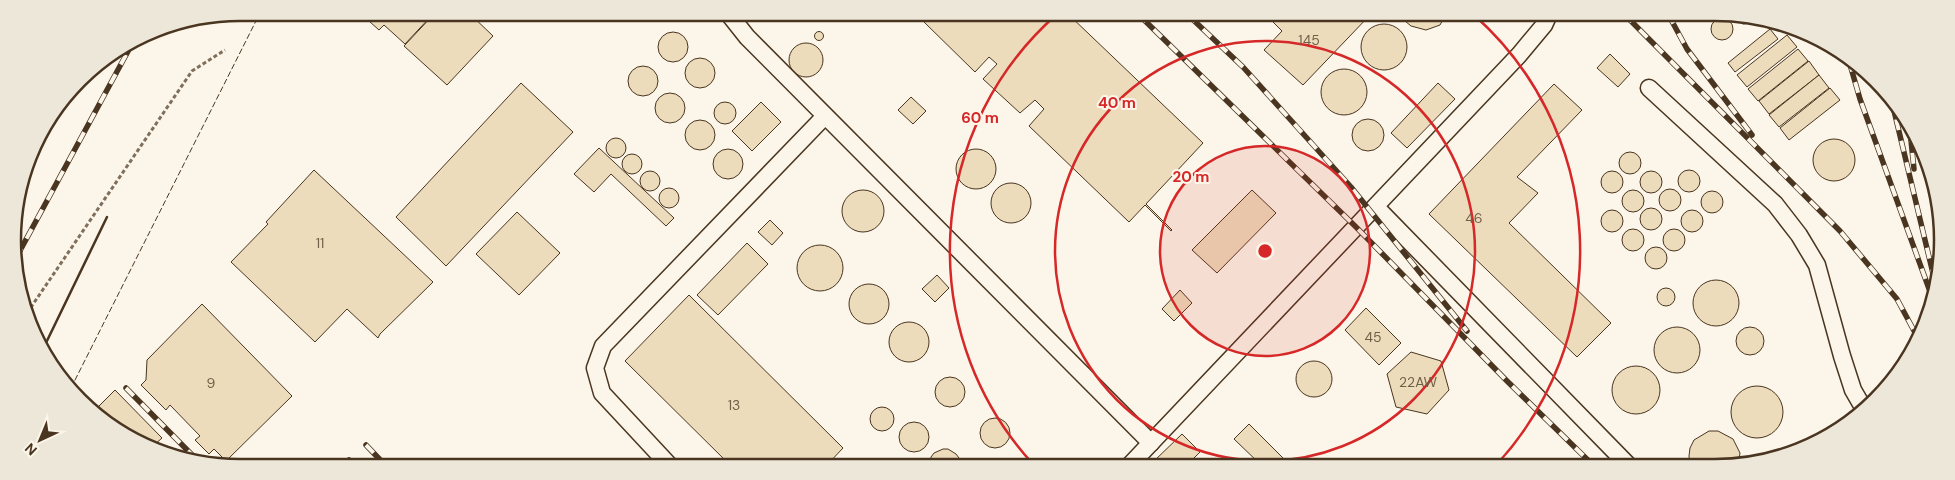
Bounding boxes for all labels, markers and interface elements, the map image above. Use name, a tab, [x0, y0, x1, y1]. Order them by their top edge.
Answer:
house number: 145	[1298, 31, 1320, 49]
text: 40 m	[1098, 93, 1136, 113]
text: 60 m	[961, 108, 999, 128]
text: 20 m	[1173, 167, 1209, 187]
house number: 46	[1465, 209, 1483, 227]
house number: 11	[316, 234, 324, 252]
centre of rings	[1256, 242, 1274, 260]
house number: 45	[1364, 328, 1382, 346]
house number: 22AW	[1399, 373, 1437, 391]
house number: 9	[207, 374, 216, 392]
house number: 13	[728, 396, 740, 414]
north arrow	[15, 415, 65, 465]
text: N	[21, 439, 41, 459]

